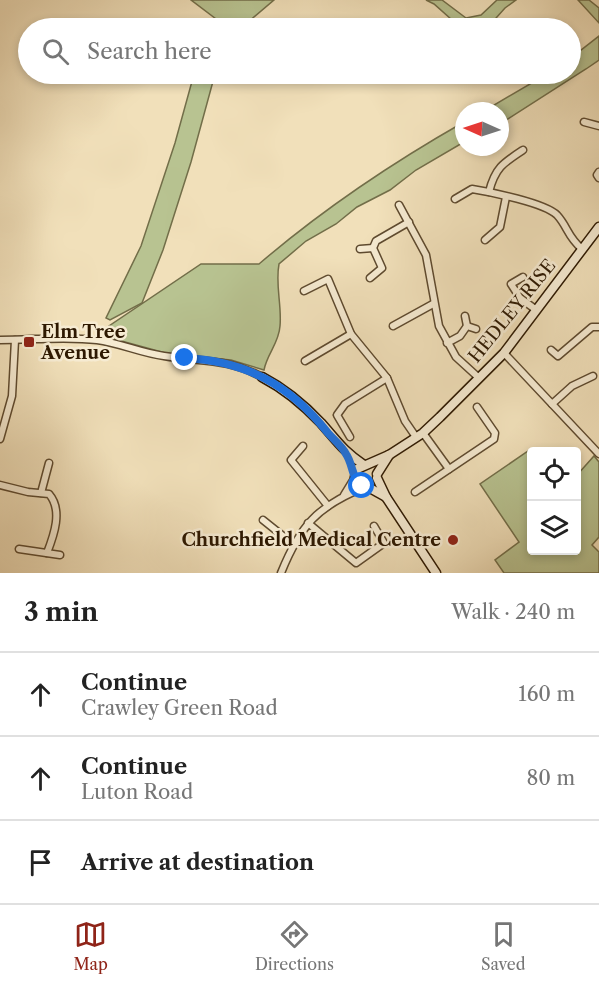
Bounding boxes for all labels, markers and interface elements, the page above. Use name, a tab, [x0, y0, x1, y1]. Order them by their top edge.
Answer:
search box	[18, 18, 581, 84]
icon: search	[39, 35, 72, 68]
text: Search here	[87, 38, 212, 65]
north arrow	[455, 102, 509, 156]
street label: HEDLEY RISE	[464, 255, 560, 367]
place label: Elm Tree Avenue	[40, 321, 126, 364]
marker: Elm Tree Avenue	[22, 335, 36, 349]
route end	[171, 344, 197, 370]
map controls	[527, 447, 581, 555]
button: locate	[527, 447, 581, 501]
route start	[348, 472, 374, 498]
button: layers	[527, 501, 581, 555]
place label: Churchfield Medical Centre	[181, 529, 441, 551]
marker: Churchfield Medical Centre	[446, 533, 460, 547]
text: 3 min	[24, 596, 98, 628]
text: Walk · 240 m	[451, 600, 575, 624]
text: Continue	[81, 669, 187, 696]
icon: ahead	[24, 678, 57, 711]
text: 160 m	[518, 682, 575, 706]
text: Crawley Green Road	[81, 696, 278, 720]
text: Continue	[81, 753, 187, 780]
icon: ahead	[24, 762, 57, 795]
text: 80 m	[527, 766, 575, 790]
text: Luton Road	[81, 780, 193, 804]
icon: arrive	[24, 846, 57, 879]
text: Arrive at destination	[81, 849, 314, 876]
tab: Map	[74, 918, 108, 974]
tab: Directions	[255, 918, 334, 974]
tab: Saved	[481, 918, 525, 974]

